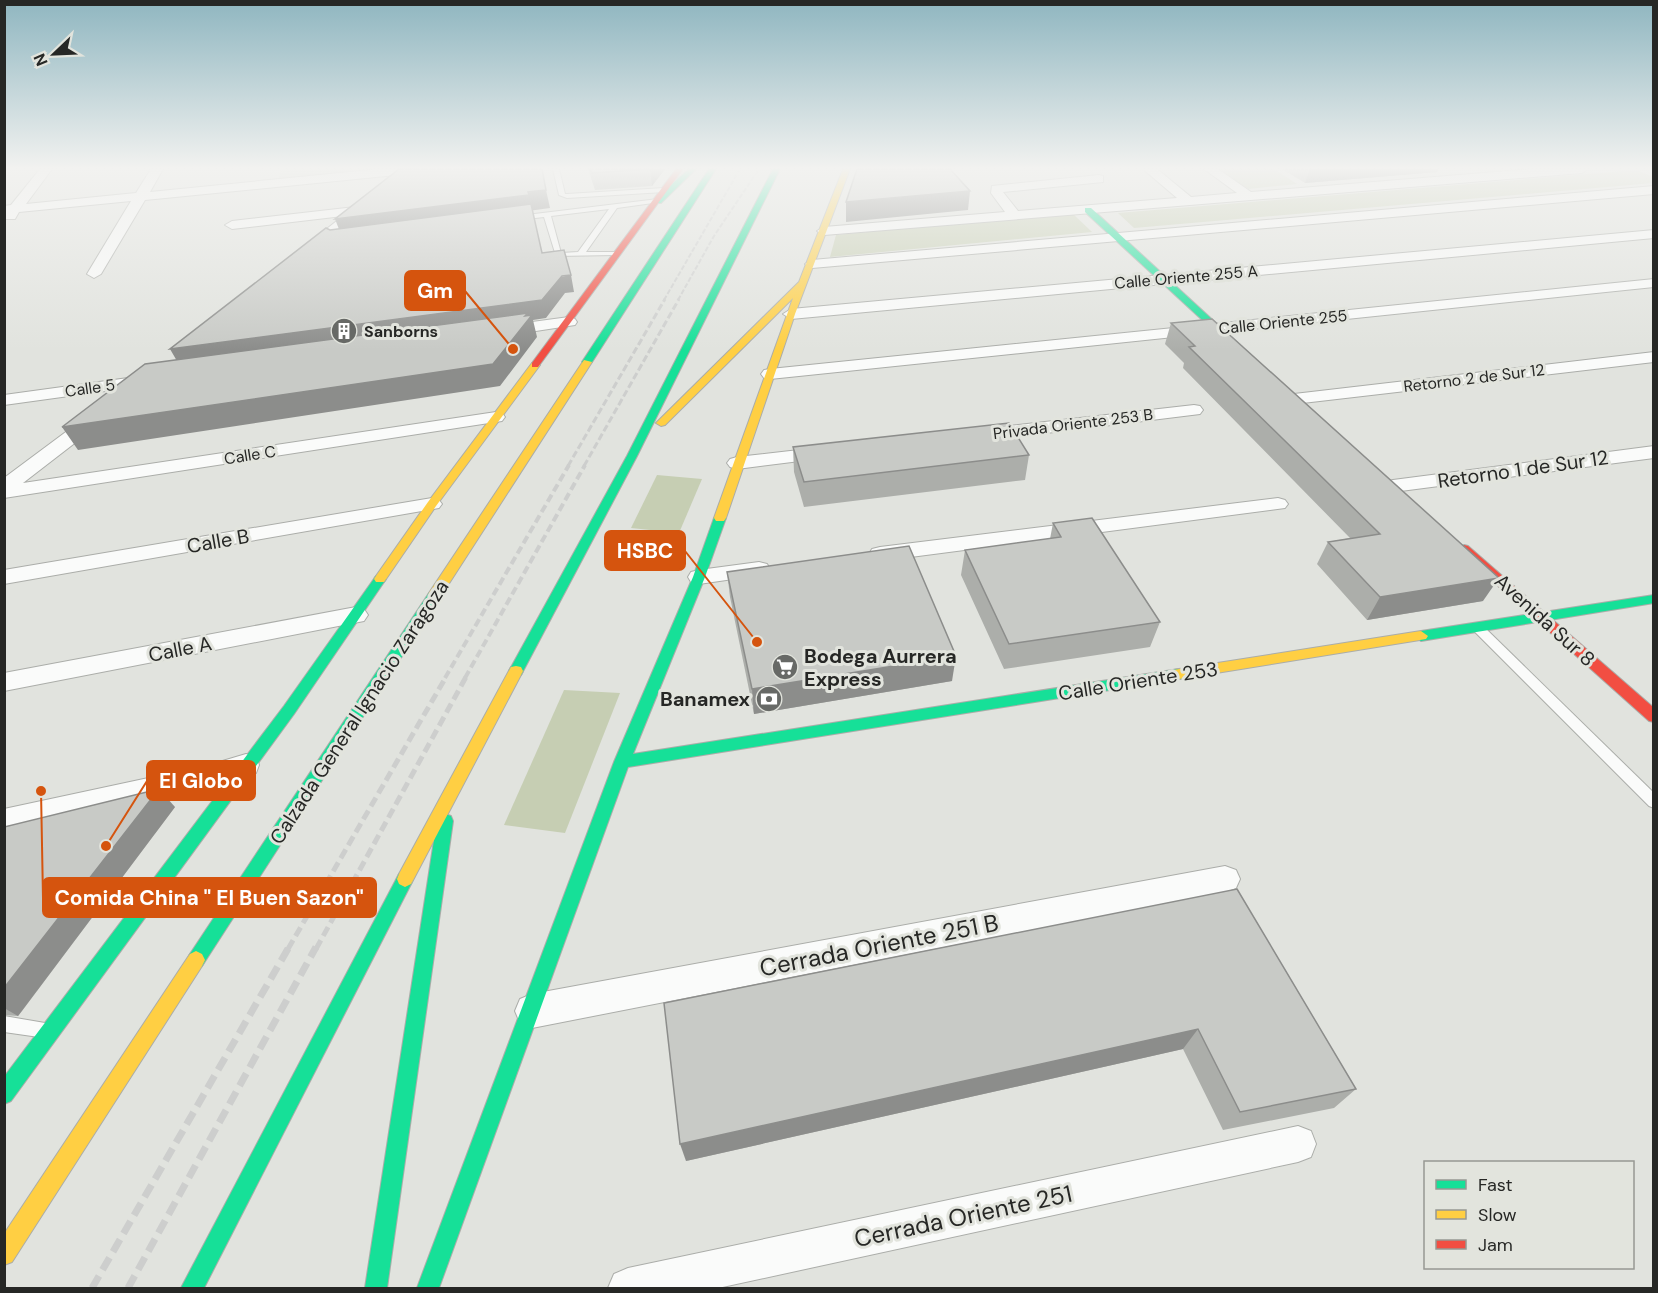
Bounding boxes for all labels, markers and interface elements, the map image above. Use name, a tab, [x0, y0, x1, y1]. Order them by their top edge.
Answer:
north arrow	[24, 24, 84, 84]
text: N	[29, 50, 53, 69]
street label: Calle Oriente 255 A	[1113, 260, 1259, 294]
callout: Gm	[405, 271, 465, 310]
text: Gm	[417, 277, 453, 305]
street label: Calle Oriente 255	[1218, 305, 1348, 339]
building icon: Sanborns	[329, 316, 359, 346]
place label: Sanborns	[364, 321, 438, 342]
street label: Retorno 2 de Sur 12	[1402, 359, 1546, 397]
street label: Calle 5	[64, 374, 116, 402]
street label: Privada Oriente 253 B	[992, 404, 1154, 444]
street label: Calle C	[223, 441, 277, 469]
street label: Retorno 1 de Sur 12	[1436, 444, 1610, 494]
street label: Calle B	[185, 523, 251, 559]
callout: HSBC	[605, 531, 685, 570]
text: HSBC	[617, 537, 673, 565]
street label: Avenida Sur 8	[1489, 568, 1601, 672]
street label: Calzada General Ignacio Zaragoza	[264, 575, 454, 849]
street label: Calle A	[146, 630, 214, 668]
place label: Bodega Aurrera Express	[804, 643, 957, 692]
supermarket icon: Bodega Aurrera Express	[770, 652, 800, 682]
street label: Calle Oriente 253	[1056, 656, 1220, 706]
bank icon: Banamex	[754, 684, 784, 714]
place label: Banamex	[660, 686, 751, 712]
callout: El Globo	[147, 761, 255, 800]
text: El Globo	[159, 767, 243, 795]
callout: Comida China " El Buen Sazon"	[43, 878, 376, 917]
text: Comida China " El Buen Sazon"	[54, 884, 364, 912]
street label: Cerrada Oriente 251 B	[757, 907, 1001, 983]
legend	[1424, 1161, 1634, 1269]
text: Fast	[1478, 1173, 1513, 1197]
street label: Cerrada Oriente 251	[851, 1178, 1075, 1254]
text: Slow	[1478, 1203, 1517, 1227]
text: Jam	[1478, 1233, 1513, 1257]

